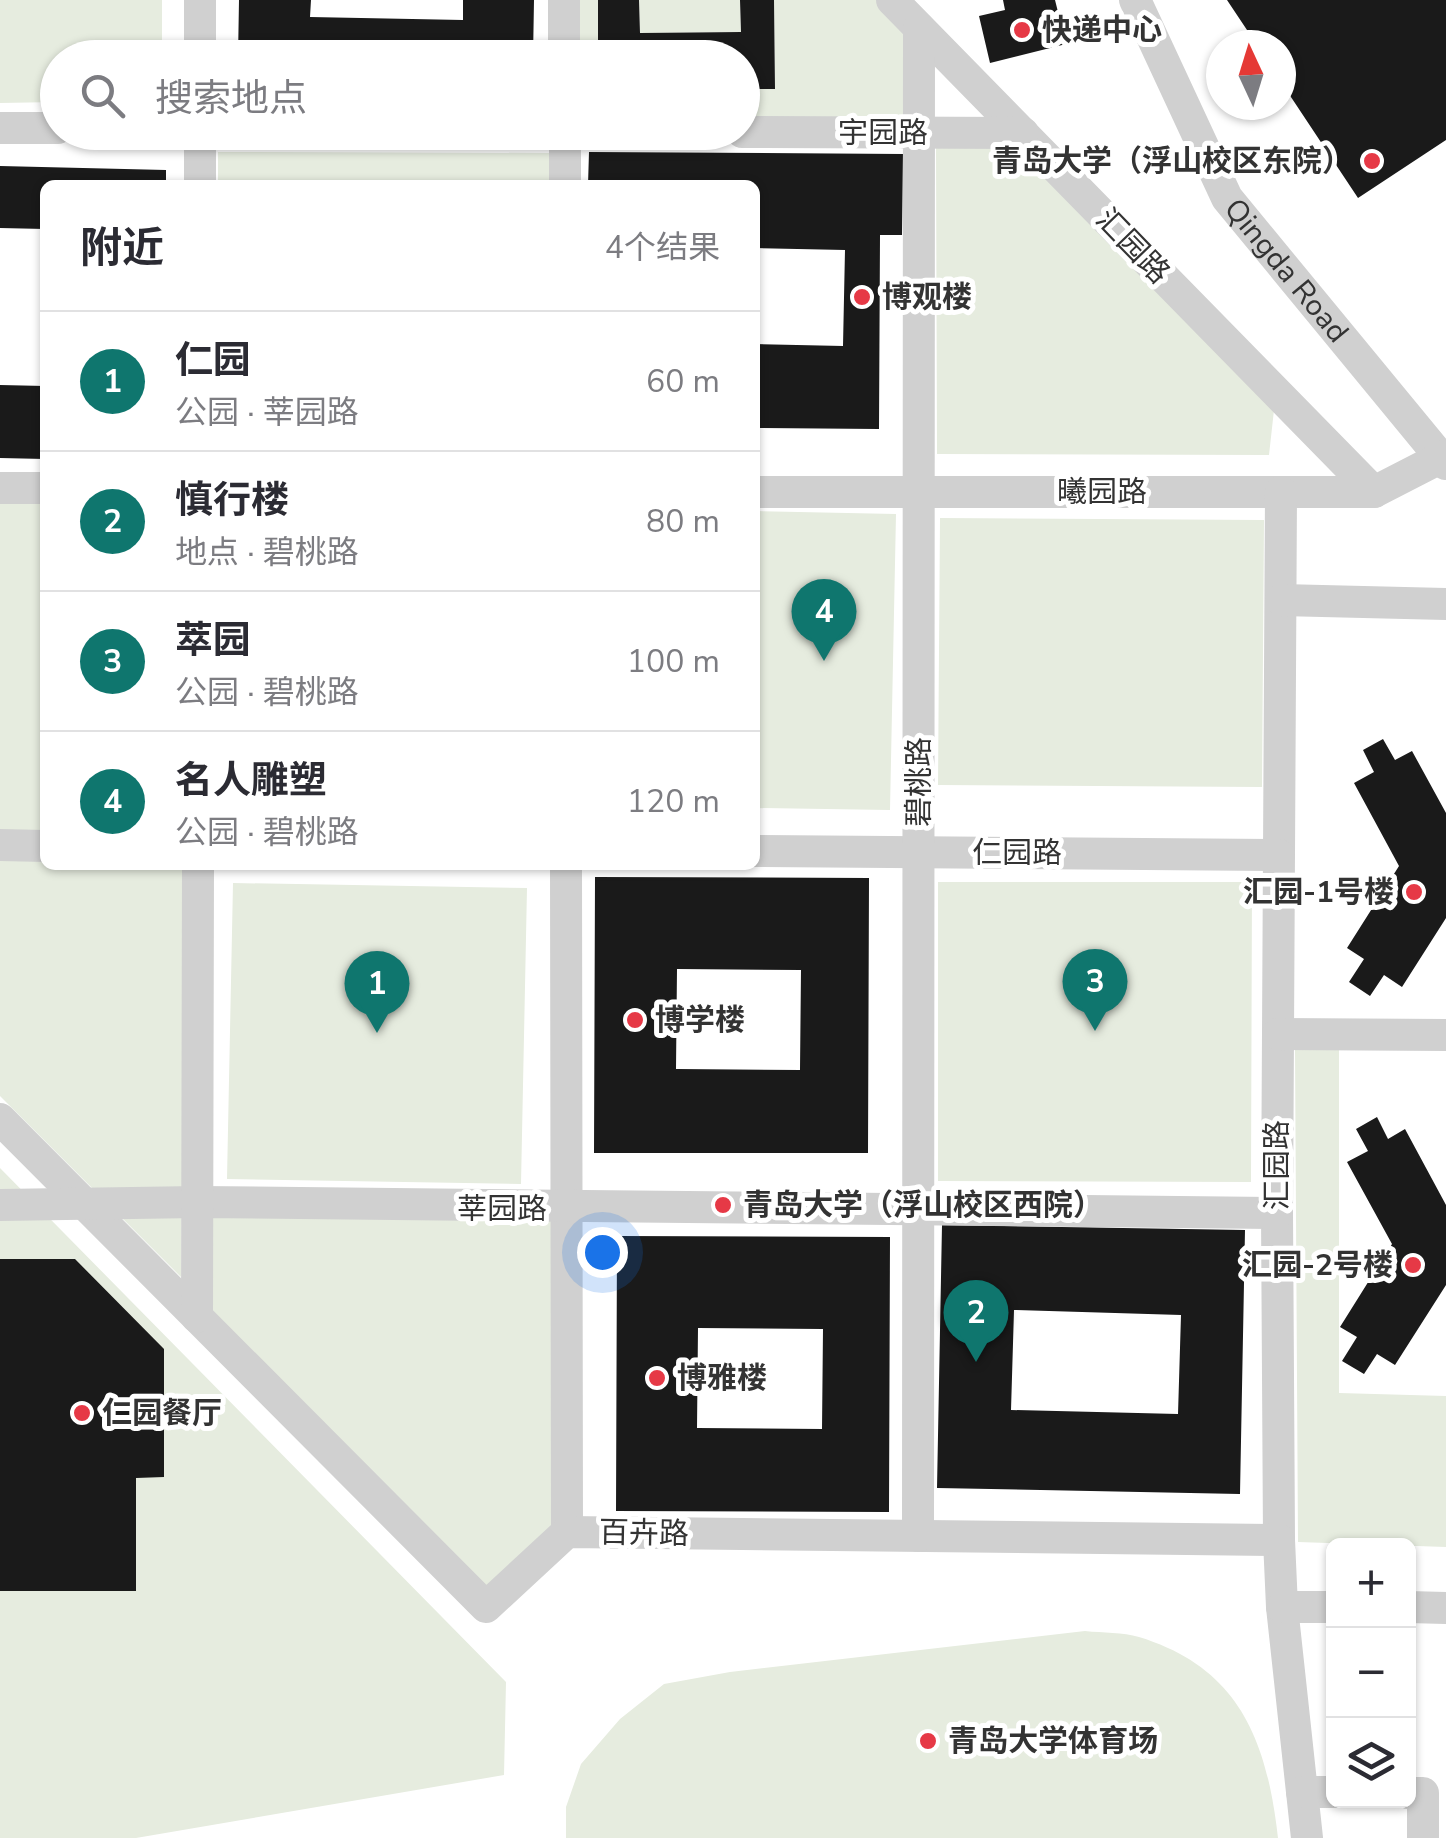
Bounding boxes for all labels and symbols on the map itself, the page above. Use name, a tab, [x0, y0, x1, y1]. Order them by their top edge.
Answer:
place label: 快递中心	[1042, 10, 1162, 51]
marker: 快递中心	[1011, 19, 1033, 41]
north arrow	[1206, 30, 1296, 120]
street label: 宇园路	[838, 113, 928, 154]
place label: 青岛大学（浮山校区东院）	[992, 141, 1352, 182]
marker: 青岛大学（浮山校区东院）	[1361, 150, 1383, 172]
street label: Qingda Road	[1215, 190, 1358, 351]
street label: 汇园路	[1087, 200, 1179, 293]
place label: 博观楼	[882, 277, 972, 318]
marker: 博观楼	[851, 286, 873, 308]
street label: 曦园路	[1057, 472, 1147, 513]
pin: 4	[792, 578, 856, 661]
street label: 碧桃路	[899, 737, 940, 827]
street label: 仁园路	[972, 833, 1062, 874]
place label: 汇园-1号楼	[1243, 872, 1394, 913]
marker: 汇园-1号楼	[1403, 881, 1425, 903]
pin: 3	[1062, 948, 1128, 1031]
pin: 1	[344, 950, 410, 1033]
place label: 博学楼	[655, 1000, 745, 1041]
marker: 博学楼	[624, 1009, 646, 1031]
street label: 汇园路	[1257, 1120, 1298, 1210]
place label: 青岛大学（浮山校区西院）	[743, 1185, 1103, 1226]
street label: 莘园路	[457, 1189, 547, 1230]
marker: 青岛大学（浮山校区西院）	[712, 1194, 734, 1216]
your location	[577, 1227, 628, 1278]
place label: 汇园-2号楼	[1242, 1245, 1393, 1286]
marker: 汇园-2号楼	[1402, 1254, 1424, 1276]
pin: 2	[944, 1280, 1008, 1362]
place label: 博雅楼	[677, 1358, 767, 1399]
marker: 博雅楼	[646, 1367, 668, 1389]
place label: 仁园餐厅	[102, 1393, 222, 1434]
marker: 仁园餐厅	[71, 1402, 93, 1424]
street label: 百卉路	[599, 1512, 689, 1555]
place label: 青岛大学体育场	[948, 1721, 1158, 1762]
marker: 青岛大学体育场	[917, 1730, 939, 1752]

